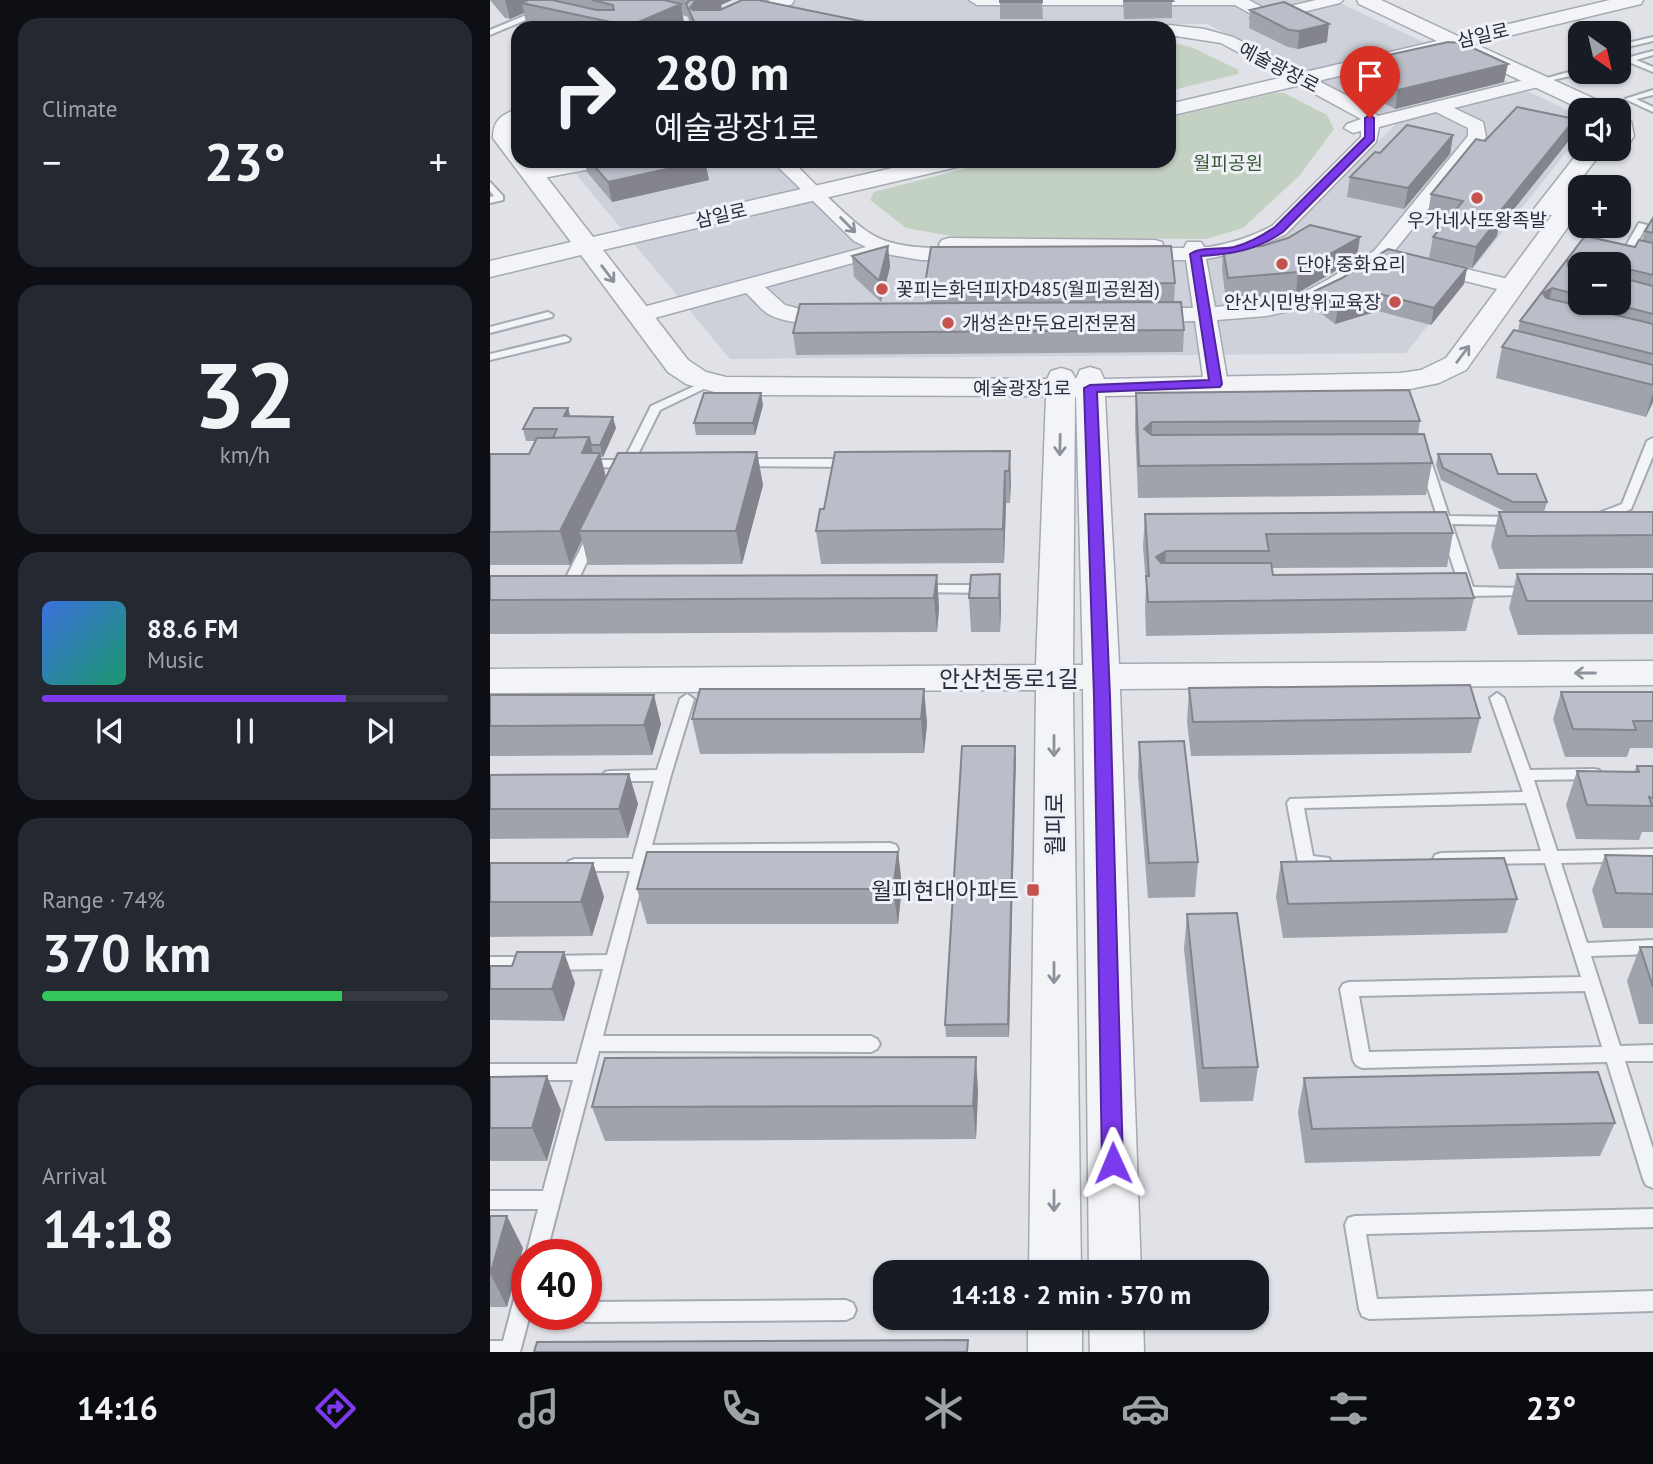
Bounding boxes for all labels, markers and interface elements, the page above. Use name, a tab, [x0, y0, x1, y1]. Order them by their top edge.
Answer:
street label: 삼일로	[1455, 17, 1511, 53]
north arrow	[1568, 21, 1631, 84]
map controls	[1568, 21, 1631, 315]
street label: 예술광장로	[1235, 36, 1323, 98]
text: 280 m	[654, 40, 789, 104]
pin	[1340, 46, 1400, 118]
icon: right	[539, 49, 630, 140]
icon: arrive	[1351, 57, 1389, 95]
text: Climate	[42, 94, 117, 123]
button: sound	[1568, 98, 1631, 161]
text: 예술광장1로	[654, 106, 819, 148]
text: 23°	[204, 128, 286, 195]
text: −	[42, 137, 61, 186]
text: +	[429, 137, 448, 186]
park label: 월피공원	[1193, 151, 1263, 175]
button: +	[1568, 175, 1631, 238]
marker: 우가네사또왕족발	[1469, 190, 1485, 206]
street label: 삼일로	[693, 197, 749, 233]
place label: 우가네사또왕족발	[1407, 208, 1547, 232]
one-way arrow	[840, 216, 857, 233]
place label: 단야 중화요리	[1296, 252, 1406, 276]
button: −	[1568, 252, 1631, 315]
marker: 단야 중화요리	[1274, 256, 1290, 272]
one-way arrow	[600, 264, 615, 282]
place label: 꽃피는화덕피자D485(월피공원점)	[896, 277, 1160, 301]
marker: 꽃피는화덕피자D485(월피공원점)	[874, 281, 890, 297]
place label: 안산시민방위교육장	[1224, 290, 1381, 314]
marker: 안산시민방위교육장	[1387, 294, 1403, 310]
place label: 개성손만두요리전문점	[962, 311, 1137, 335]
marker: 개성손만두요리전문점	[940, 315, 956, 331]
text: 32	[193, 335, 297, 453]
one-way arrow	[1455, 346, 1470, 364]
street label: 예술광장1로	[973, 376, 1071, 400]
one-way arrow	[1053, 433, 1067, 456]
text: km/h	[220, 440, 270, 469]
text: 88.6 FM	[147, 612, 238, 645]
text: Music	[147, 645, 204, 674]
street label: 안산천동로1길	[939, 664, 1079, 693]
one-way arrow	[1574, 666, 1597, 680]
icon: previous	[91, 712, 129, 750]
icon: pause	[226, 712, 264, 750]
icon: next	[361, 712, 399, 750]
one-way arrow	[1047, 734, 1061, 757]
street label: 월피로	[1040, 792, 1069, 856]
place label: 월피현대아파트	[871, 876, 1019, 905]
marker: 월피현대아파트	[1025, 882, 1041, 898]
text: Range · 74%	[42, 885, 165, 914]
text: 370 km	[42, 919, 211, 986]
one-way arrow	[1047, 962, 1061, 985]
position arrow	[1076, 1126, 1150, 1200]
text: Arrival	[42, 1161, 106, 1190]
one-way arrow	[1048, 1189, 1061, 1212]
text: 14:18	[42, 1195, 174, 1262]
speed limit sign: 40	[511, 1239, 602, 1330]
text: 14:18 · 2 min · 570 m	[951, 1278, 1191, 1311]
icon: directions	[311, 1384, 360, 1433]
icon: music	[514, 1384, 563, 1433]
icon: phone	[716, 1384, 765, 1433]
icon: climate	[919, 1384, 968, 1433]
icon: car	[1121, 1384, 1170, 1433]
icon: filters	[1324, 1384, 1373, 1433]
text: 14:16	[77, 1387, 158, 1429]
text: 23°	[1526, 1387, 1576, 1429]

